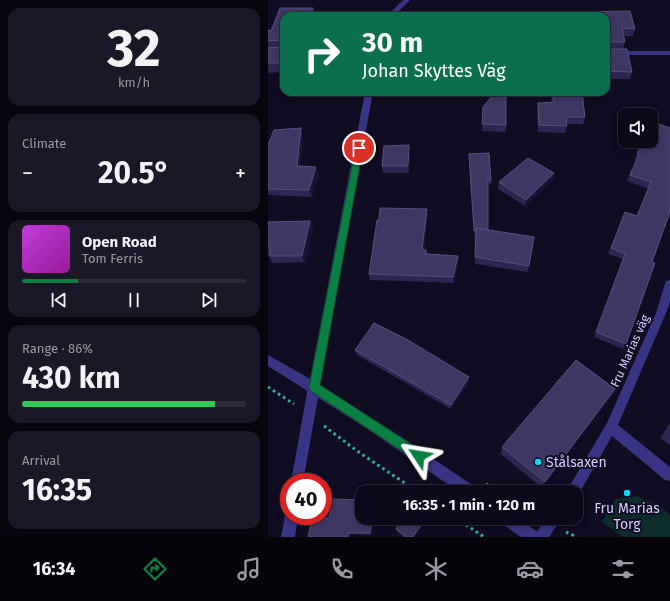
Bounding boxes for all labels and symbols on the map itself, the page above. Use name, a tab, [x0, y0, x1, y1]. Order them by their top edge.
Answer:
pin	[342, 131, 376, 165]
street label: Fru Marias väg	[608, 312, 653, 389]
position arrow	[398, 435, 440, 477]
place label: Stålsaxen	[546, 454, 607, 471]
marker: Stålsaxen	[533, 457, 543, 467]
speed limit sign: 40	[280, 473, 332, 525]
marker: Fru Marias Torg	[622, 488, 632, 498]
place label: Fru Marias Torg	[594, 500, 660, 533]

